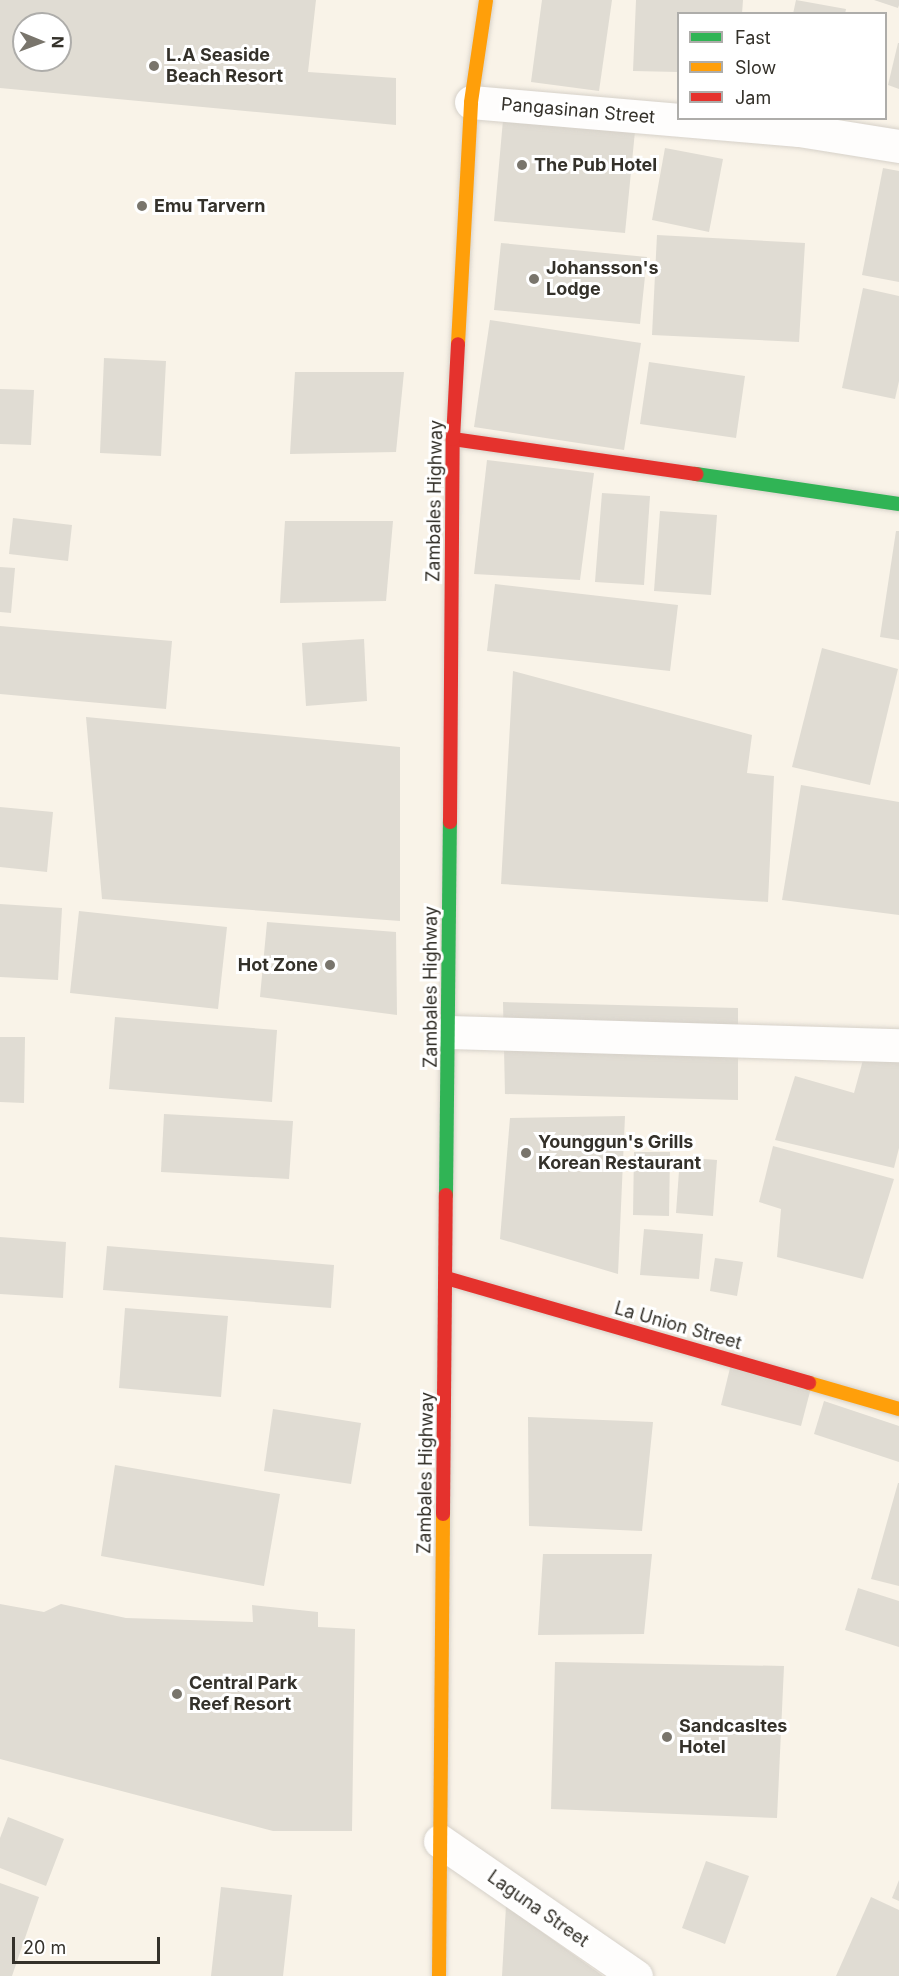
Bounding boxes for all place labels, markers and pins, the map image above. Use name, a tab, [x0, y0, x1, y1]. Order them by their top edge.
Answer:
place label: L.A Seaside Beach Resort	[166, 45, 283, 88]
marker: L.A Seaside Beach Resort	[147, 59, 161, 73]
place label: The Pub Hotel	[534, 154, 657, 176]
marker: The Pub Hotel	[515, 158, 529, 172]
place label: Emu Tarvern	[154, 195, 265, 217]
marker: Emu Tarvern	[135, 199, 149, 213]
place label: Johansson's Lodge	[546, 258, 658, 300]
marker: Johansson's Lodge	[527, 272, 541, 286]
place label: Hot Zone	[238, 954, 318, 976]
marker: Hot Zone	[323, 958, 337, 972]
place label: Younggun's Grills Korean Restaurant	[538, 1132, 701, 1174]
marker: Younggun's Grills Korean Restaurant	[519, 1146, 533, 1160]
place label: Central Park Reef Resort	[189, 1673, 297, 1716]
marker: Central Park Reef Resort	[170, 1687, 184, 1701]
place label: Sandcasltes Hotel	[679, 1716, 787, 1758]
marker: Sandcasltes Hotel	[660, 1730, 674, 1744]

